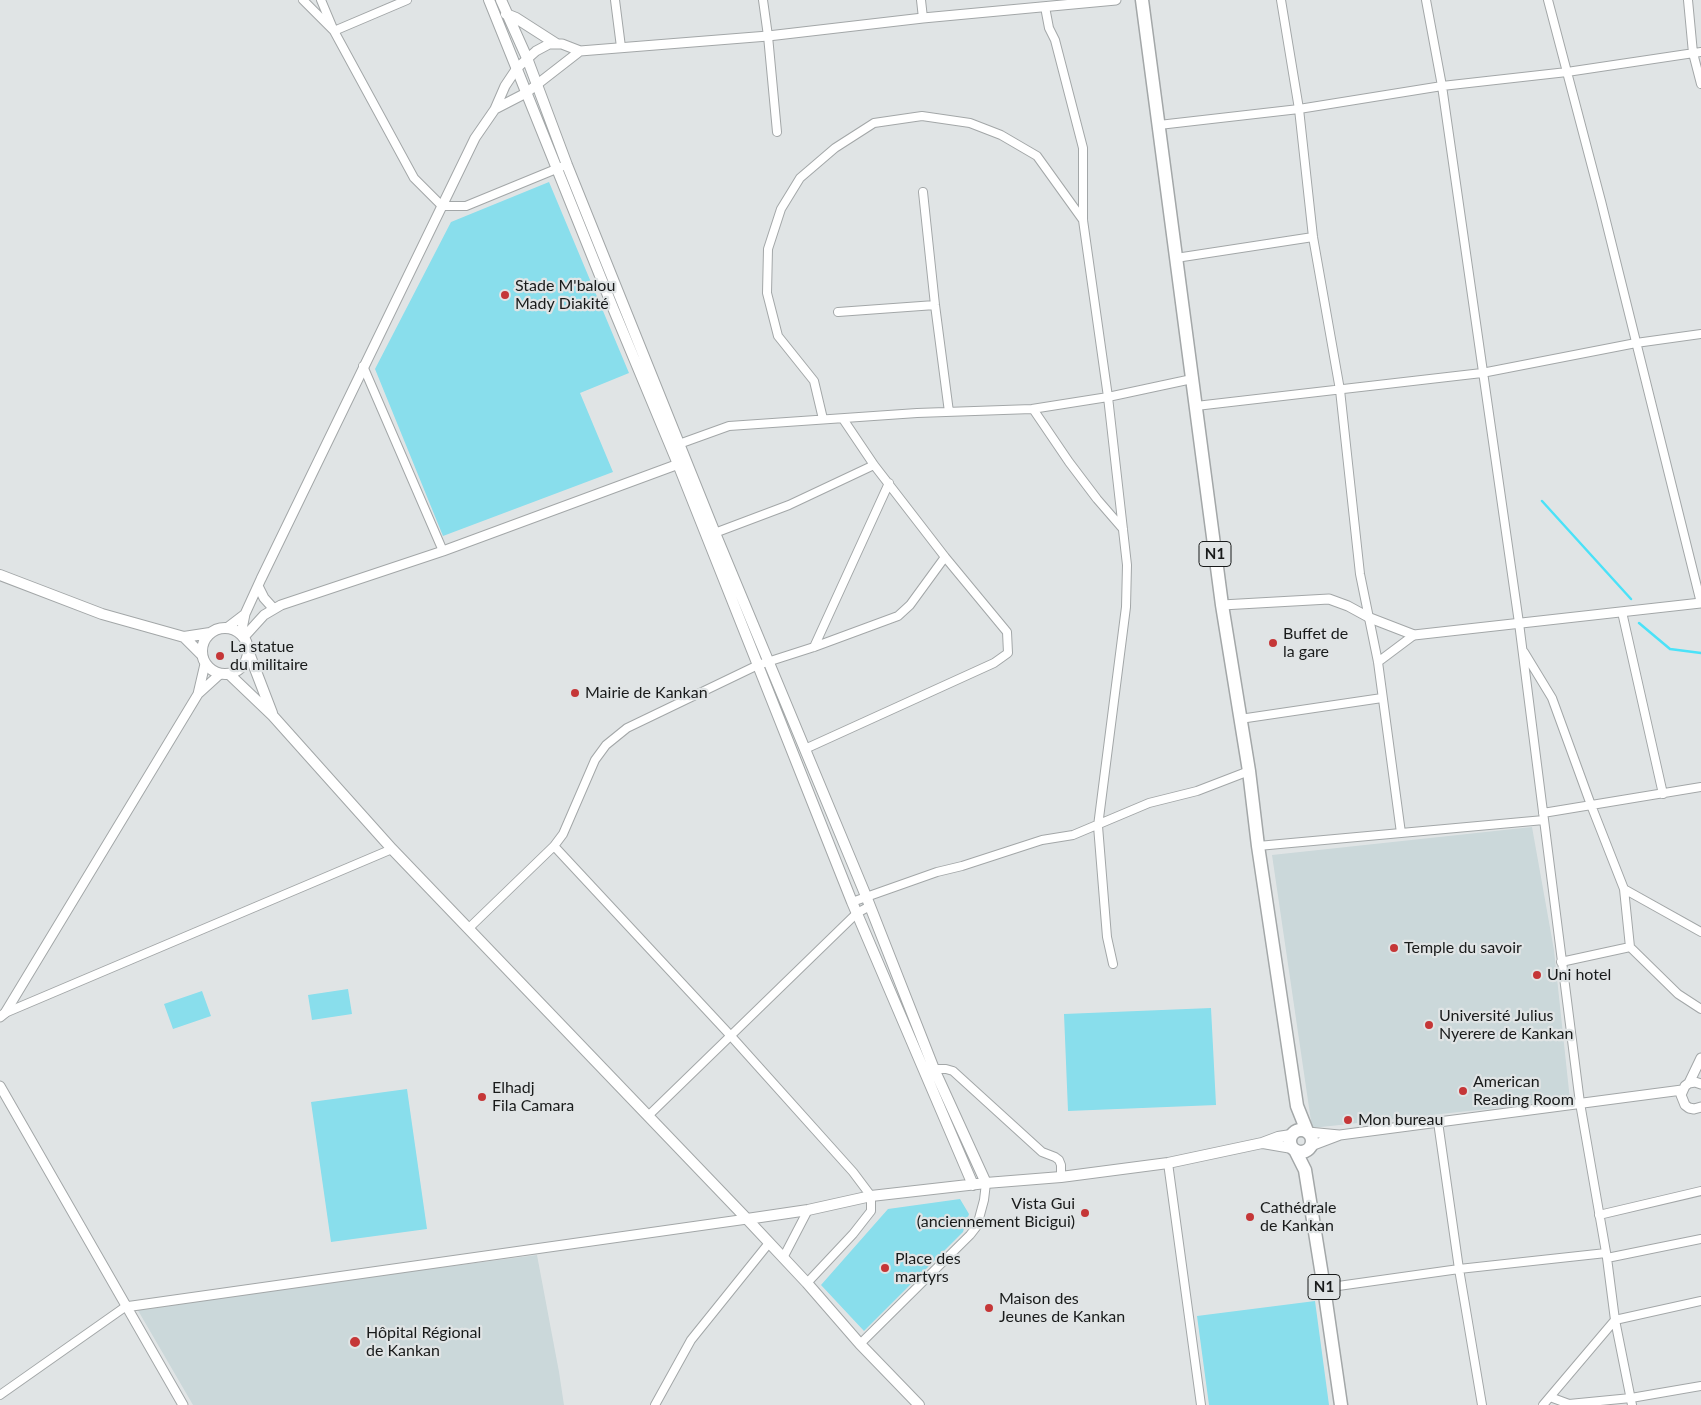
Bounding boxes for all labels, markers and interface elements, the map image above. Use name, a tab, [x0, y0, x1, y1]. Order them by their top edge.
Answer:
place label: Stade M'balou Mady Diakité	[515, 276, 615, 314]
marker: Stade M'balou Mady Diakité	[499, 289, 511, 301]
road number: N1	[1199, 542, 1231, 566]
place label: Buffet de la gare	[1283, 624, 1348, 662]
place label: La statue du militaire	[230, 637, 308, 675]
marker: Buffet de la gare	[1267, 637, 1279, 649]
marker: La statue du militaire	[214, 650, 226, 662]
place label: Mairie de Kankan	[585, 683, 708, 703]
marker: Mairie de Kankan	[569, 687, 581, 699]
place label: Temple du savoir	[1404, 938, 1522, 958]
marker: Temple du savoir	[1388, 942, 1400, 954]
place label: Uni hotel	[1547, 965, 1611, 985]
marker: Uni hotel	[1531, 969, 1543, 981]
place label: Université Julius Nyerere de Kankan	[1439, 1006, 1573, 1044]
marker: Université Julius Nyerere de Kankan	[1423, 1019, 1435, 1031]
place label: American Reading Room	[1473, 1072, 1574, 1110]
place label: Elhadj Fila Camara	[492, 1078, 574, 1116]
marker: American Reading Room	[1457, 1085, 1469, 1097]
marker: Elhadj Fila Camara	[476, 1091, 488, 1103]
place label: Mon bureau	[1358, 1110, 1443, 1130]
marker: Mon bureau	[1342, 1114, 1354, 1126]
place label: Vista Gui (anciennement Bicigui)	[917, 1194, 1075, 1232]
place label: Cathédrale de Kankan	[1260, 1198, 1336, 1236]
marker: Vista Gui (anciennement Bicigui)	[1079, 1207, 1091, 1219]
marker: Cathédrale de Kankan	[1244, 1211, 1256, 1223]
place label: Place des martyrs	[895, 1249, 961, 1287]
marker: Place des martyrs	[879, 1262, 891, 1274]
road number: N1	[1308, 1274, 1340, 1300]
place label: Maison des Jeunes de Kankan	[999, 1289, 1125, 1327]
marker: Maison des Jeunes de Kankan	[983, 1302, 995, 1314]
place label: Hôpital Régional de Kankan	[366, 1323, 481, 1361]
marker: Hôpital Régional de Kankan	[348, 1335, 362, 1349]

